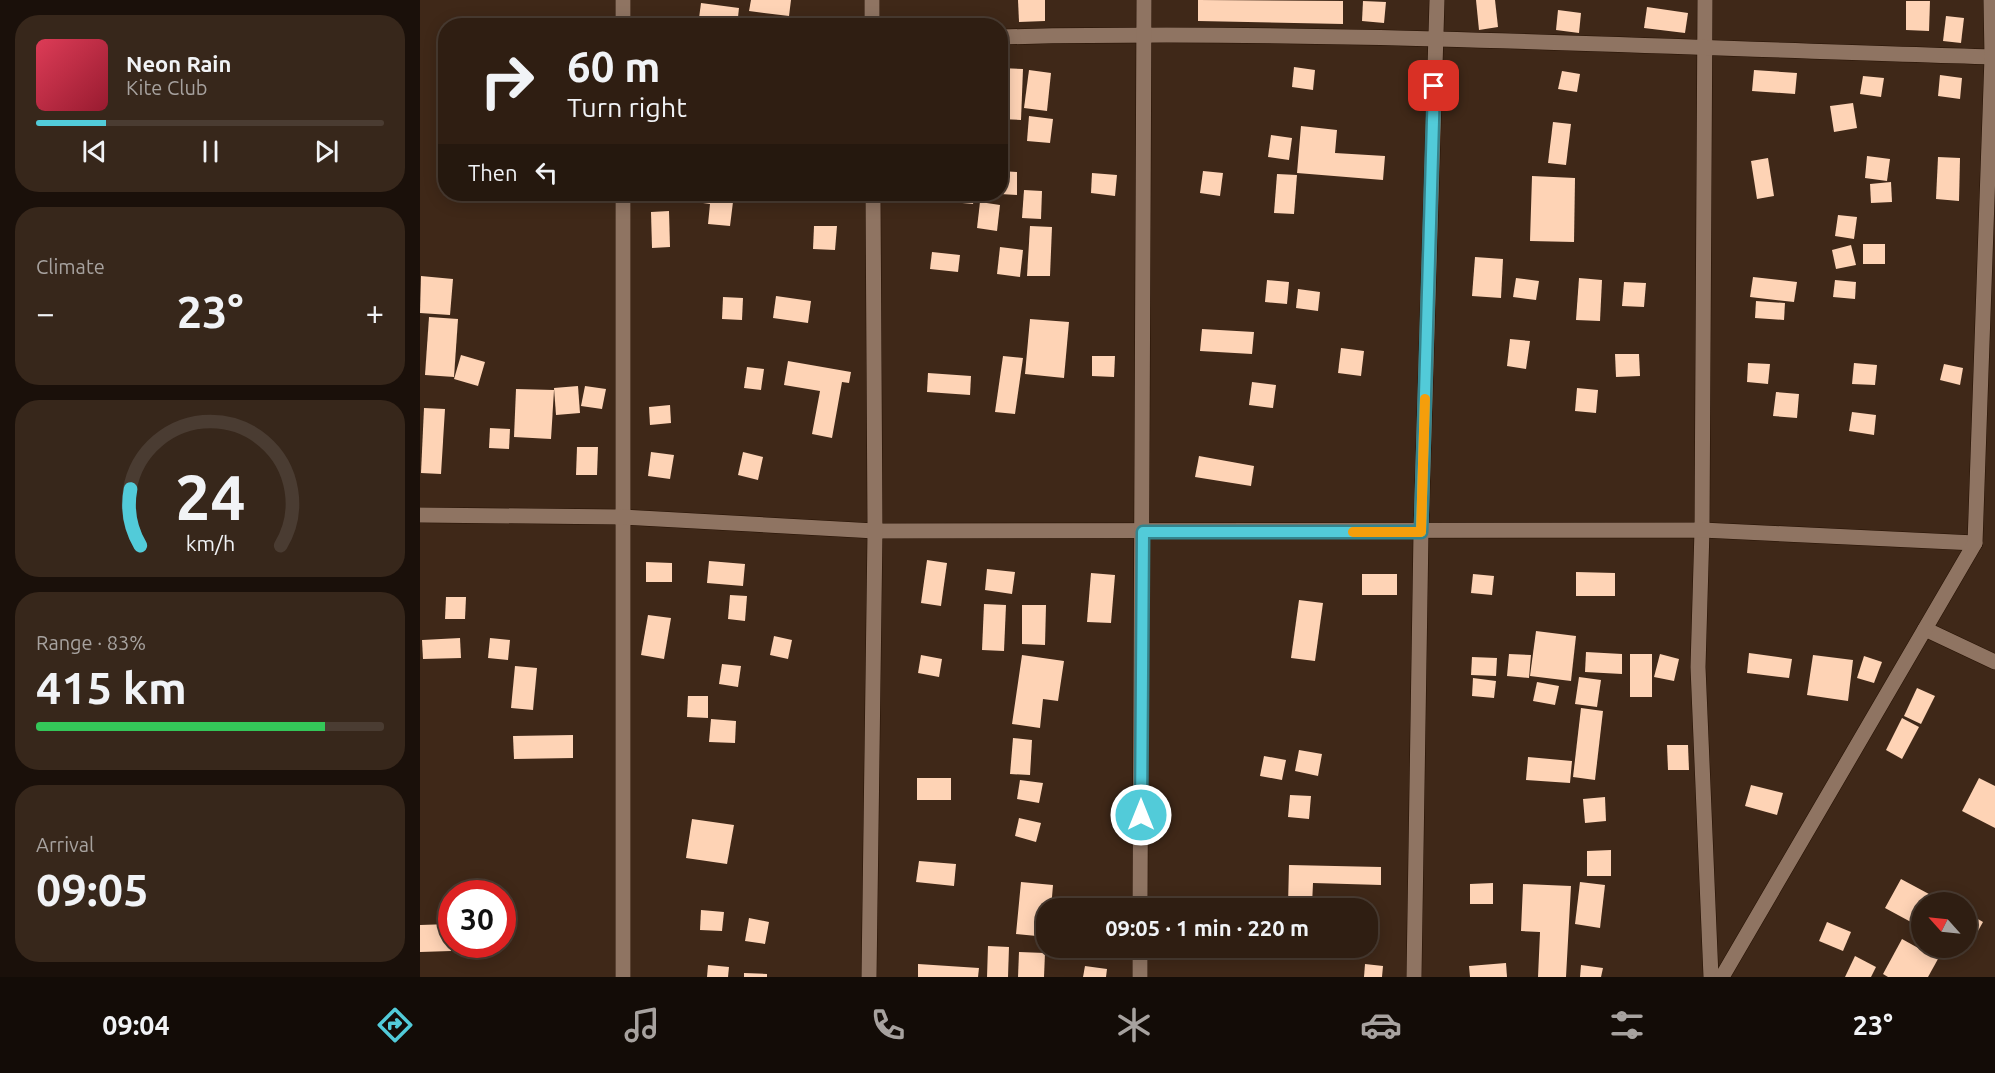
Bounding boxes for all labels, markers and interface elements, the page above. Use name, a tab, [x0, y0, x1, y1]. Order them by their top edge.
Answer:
icon: right	[468, 42, 546, 120]
text: 60 m	[567, 43, 661, 90]
text: Neon Rain	[126, 51, 231, 76]
pin	[1408, 60, 1459, 111]
icon: arrive	[1417, 69, 1450, 102]
text: Kite Club	[126, 76, 208, 99]
text: Turn right	[567, 92, 687, 122]
icon: previous	[78, 135, 111, 168]
icon: pause	[194, 135, 227, 168]
icon: next	[310, 135, 343, 168]
icon: left	[530, 156, 563, 189]
text: Then	[468, 160, 518, 185]
text: Climate	[36, 255, 105, 278]
text: 23°	[177, 286, 243, 337]
text: −	[36, 294, 55, 331]
text: +	[365, 294, 384, 331]
text: 24	[175, 462, 245, 532]
text: km/h	[185, 531, 235, 555]
text: Range · 83%	[36, 631, 146, 654]
text: 415 km	[36, 662, 187, 713]
position arrow	[1109, 783, 1173, 847]
text: Arrival	[36, 833, 94, 856]
text: 09:05	[36, 864, 149, 915]
speed limit sign: 30	[438, 880, 516, 958]
north arrow	[1911, 892, 1977, 958]
map controls	[1911, 892, 1977, 958]
text: 09:05 · 1 min · 220 m	[1105, 915, 1309, 940]
icon: directions	[374, 1004, 416, 1046]
icon: music	[621, 1004, 663, 1046]
icon: phone	[867, 1004, 909, 1046]
icon: climate	[1113, 1004, 1155, 1046]
icon: car	[1360, 1004, 1402, 1046]
icon: filters	[1606, 1004, 1648, 1046]
text: 09:04	[102, 1010, 170, 1040]
text: 23°	[1853, 1010, 1893, 1040]

